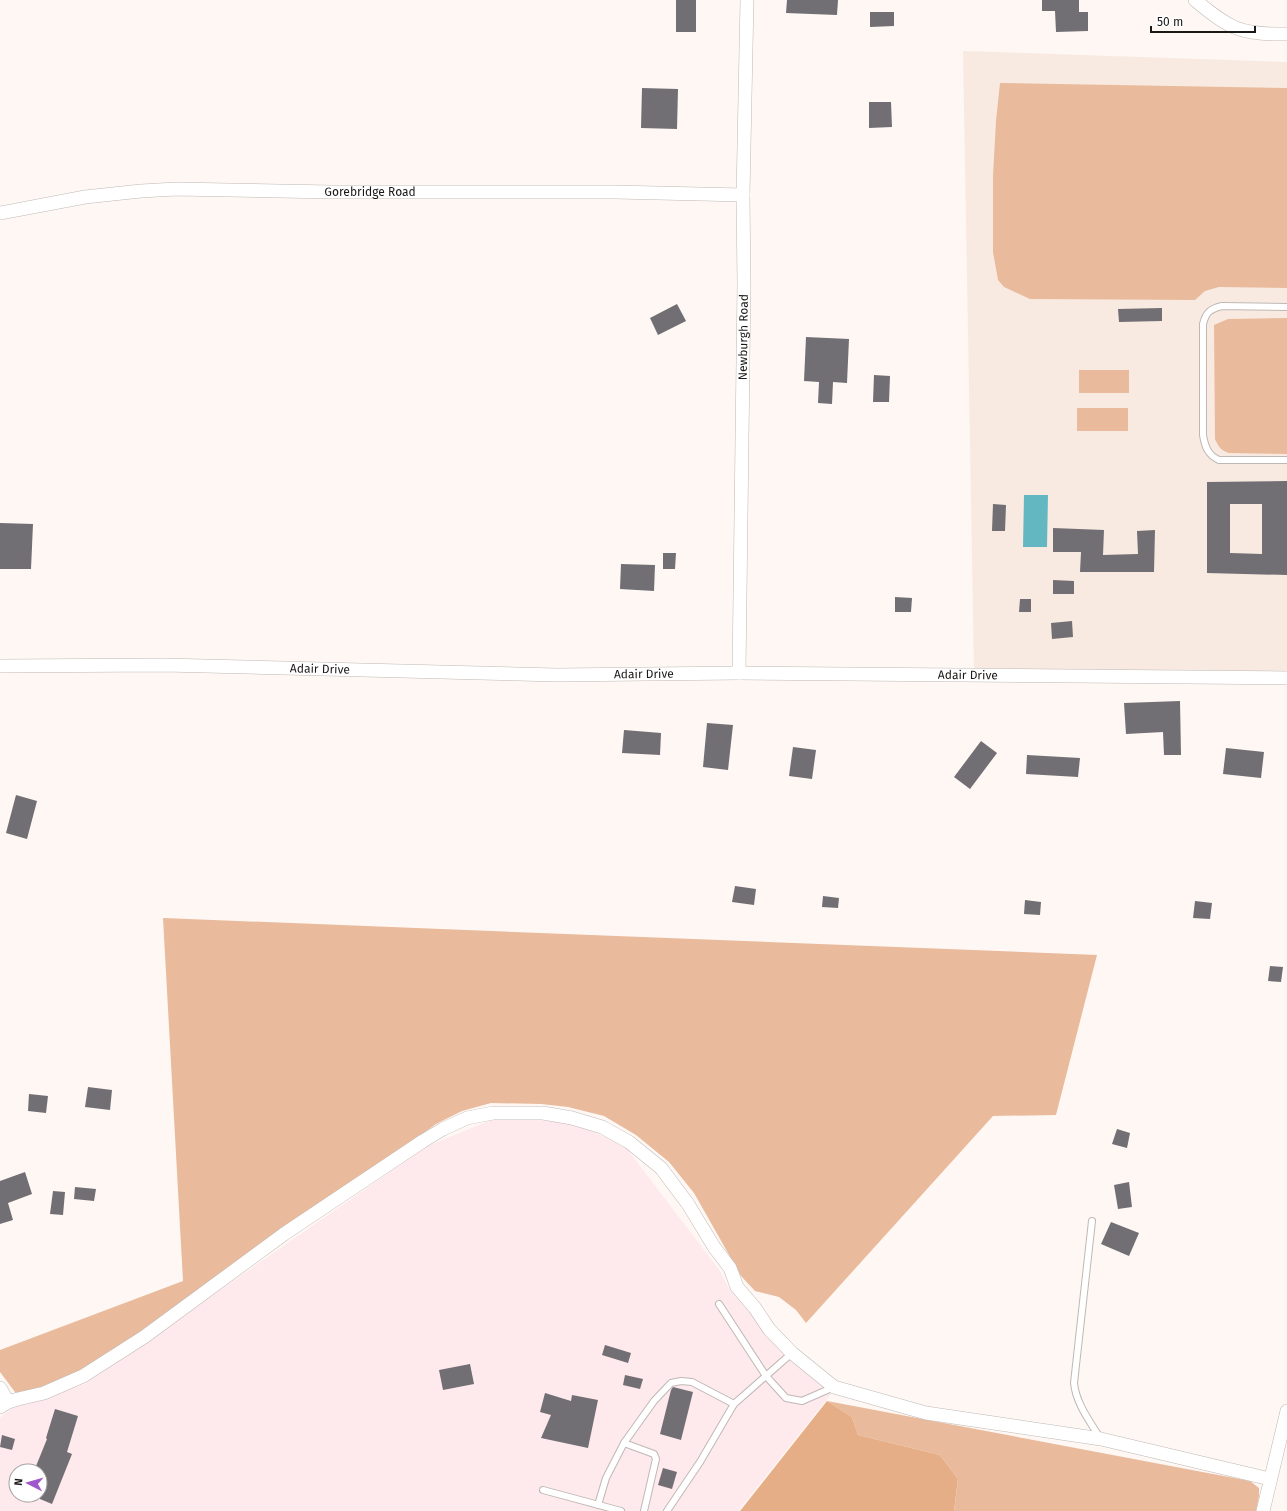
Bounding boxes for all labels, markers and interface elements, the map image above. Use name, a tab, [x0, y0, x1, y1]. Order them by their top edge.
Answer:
scale bar	[1151, 8, 1255, 34]
text: 50 m	[1157, 15, 1183, 29]
street label: Gorebridge Road	[324, 185, 416, 199]
street label: Newburgh Road	[736, 294, 751, 380]
street label: Adair Drive	[290, 661, 350, 677]
street label: Adair Drive	[614, 667, 674, 681]
street label: Adair Drive	[938, 668, 998, 682]
north arrow	[8, 1463, 48, 1503]
text: N	[12, 1478, 25, 1486]

